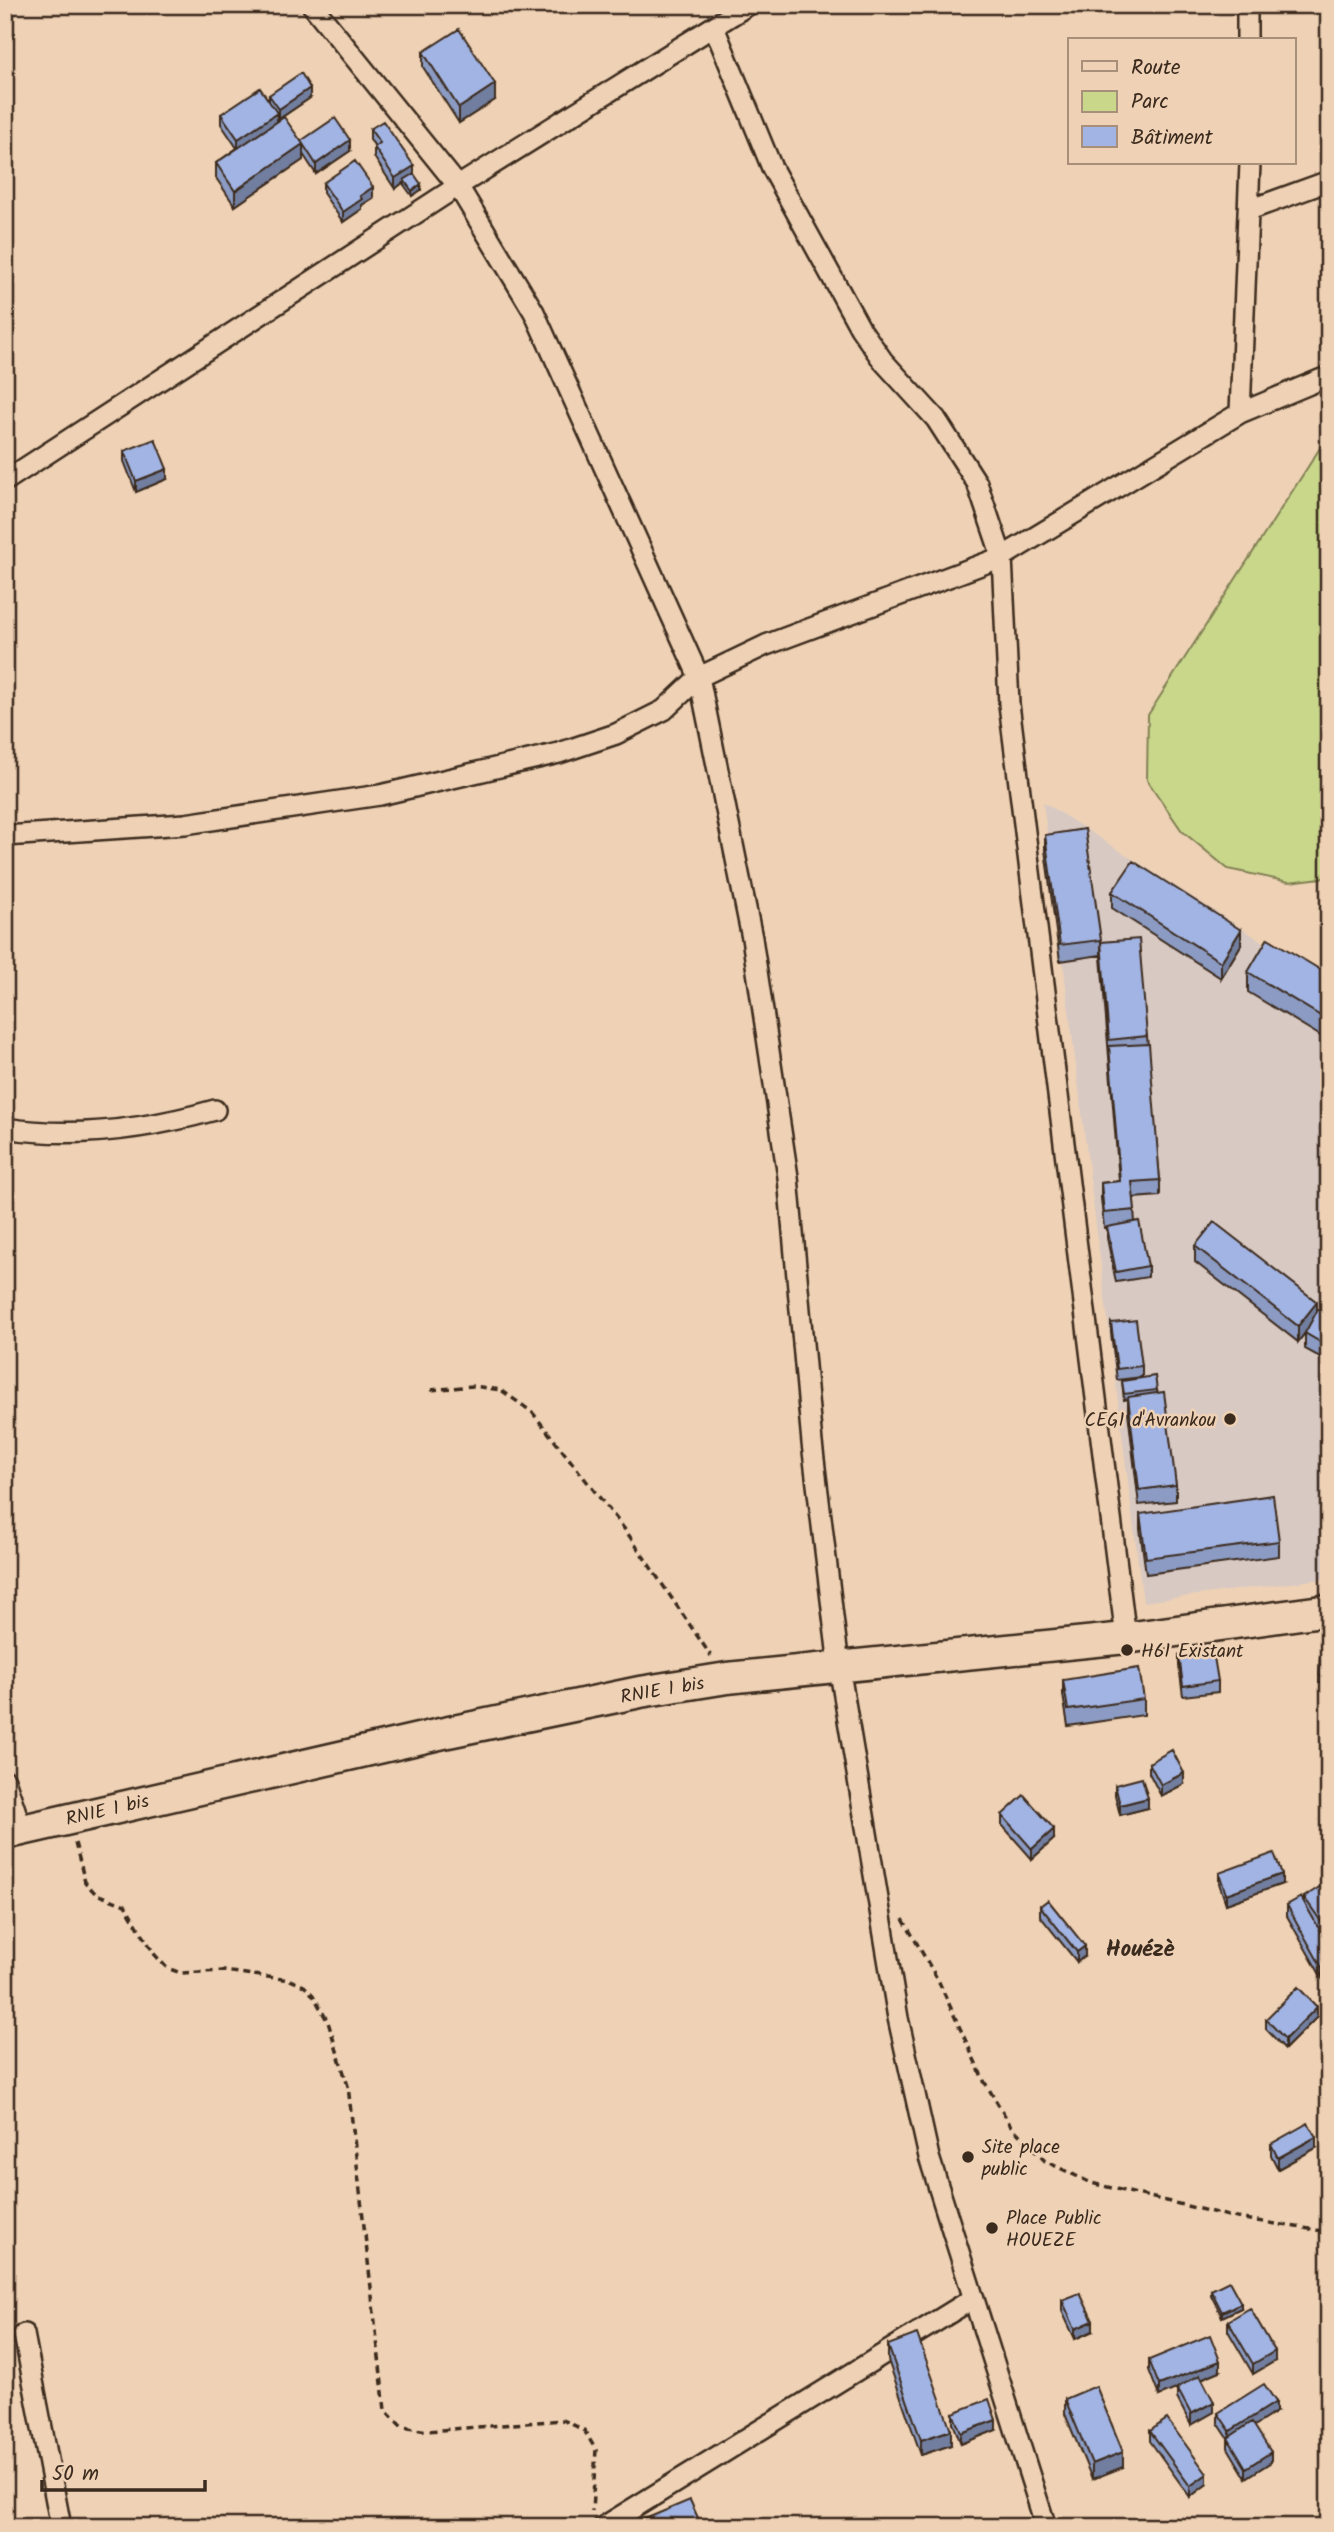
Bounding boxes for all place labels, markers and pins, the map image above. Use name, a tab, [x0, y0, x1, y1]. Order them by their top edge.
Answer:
place label: CEG1 d'Avrankou	[1085, 1406, 1216, 1436]
marker: CEG1 d'Avrankou	[1222, 1411, 1238, 1427]
place label: H61 Existant	[1141, 1637, 1244, 1667]
marker: H61 Existant	[1119, 1642, 1135, 1658]
place label: Site place public	[981, 2133, 1060, 2185]
marker: Site place public	[960, 2149, 976, 2165]
place label: Place Public HOUEZE	[1006, 2204, 1102, 2256]
marker: Place Public HOUEZE	[984, 2220, 1000, 2236]

